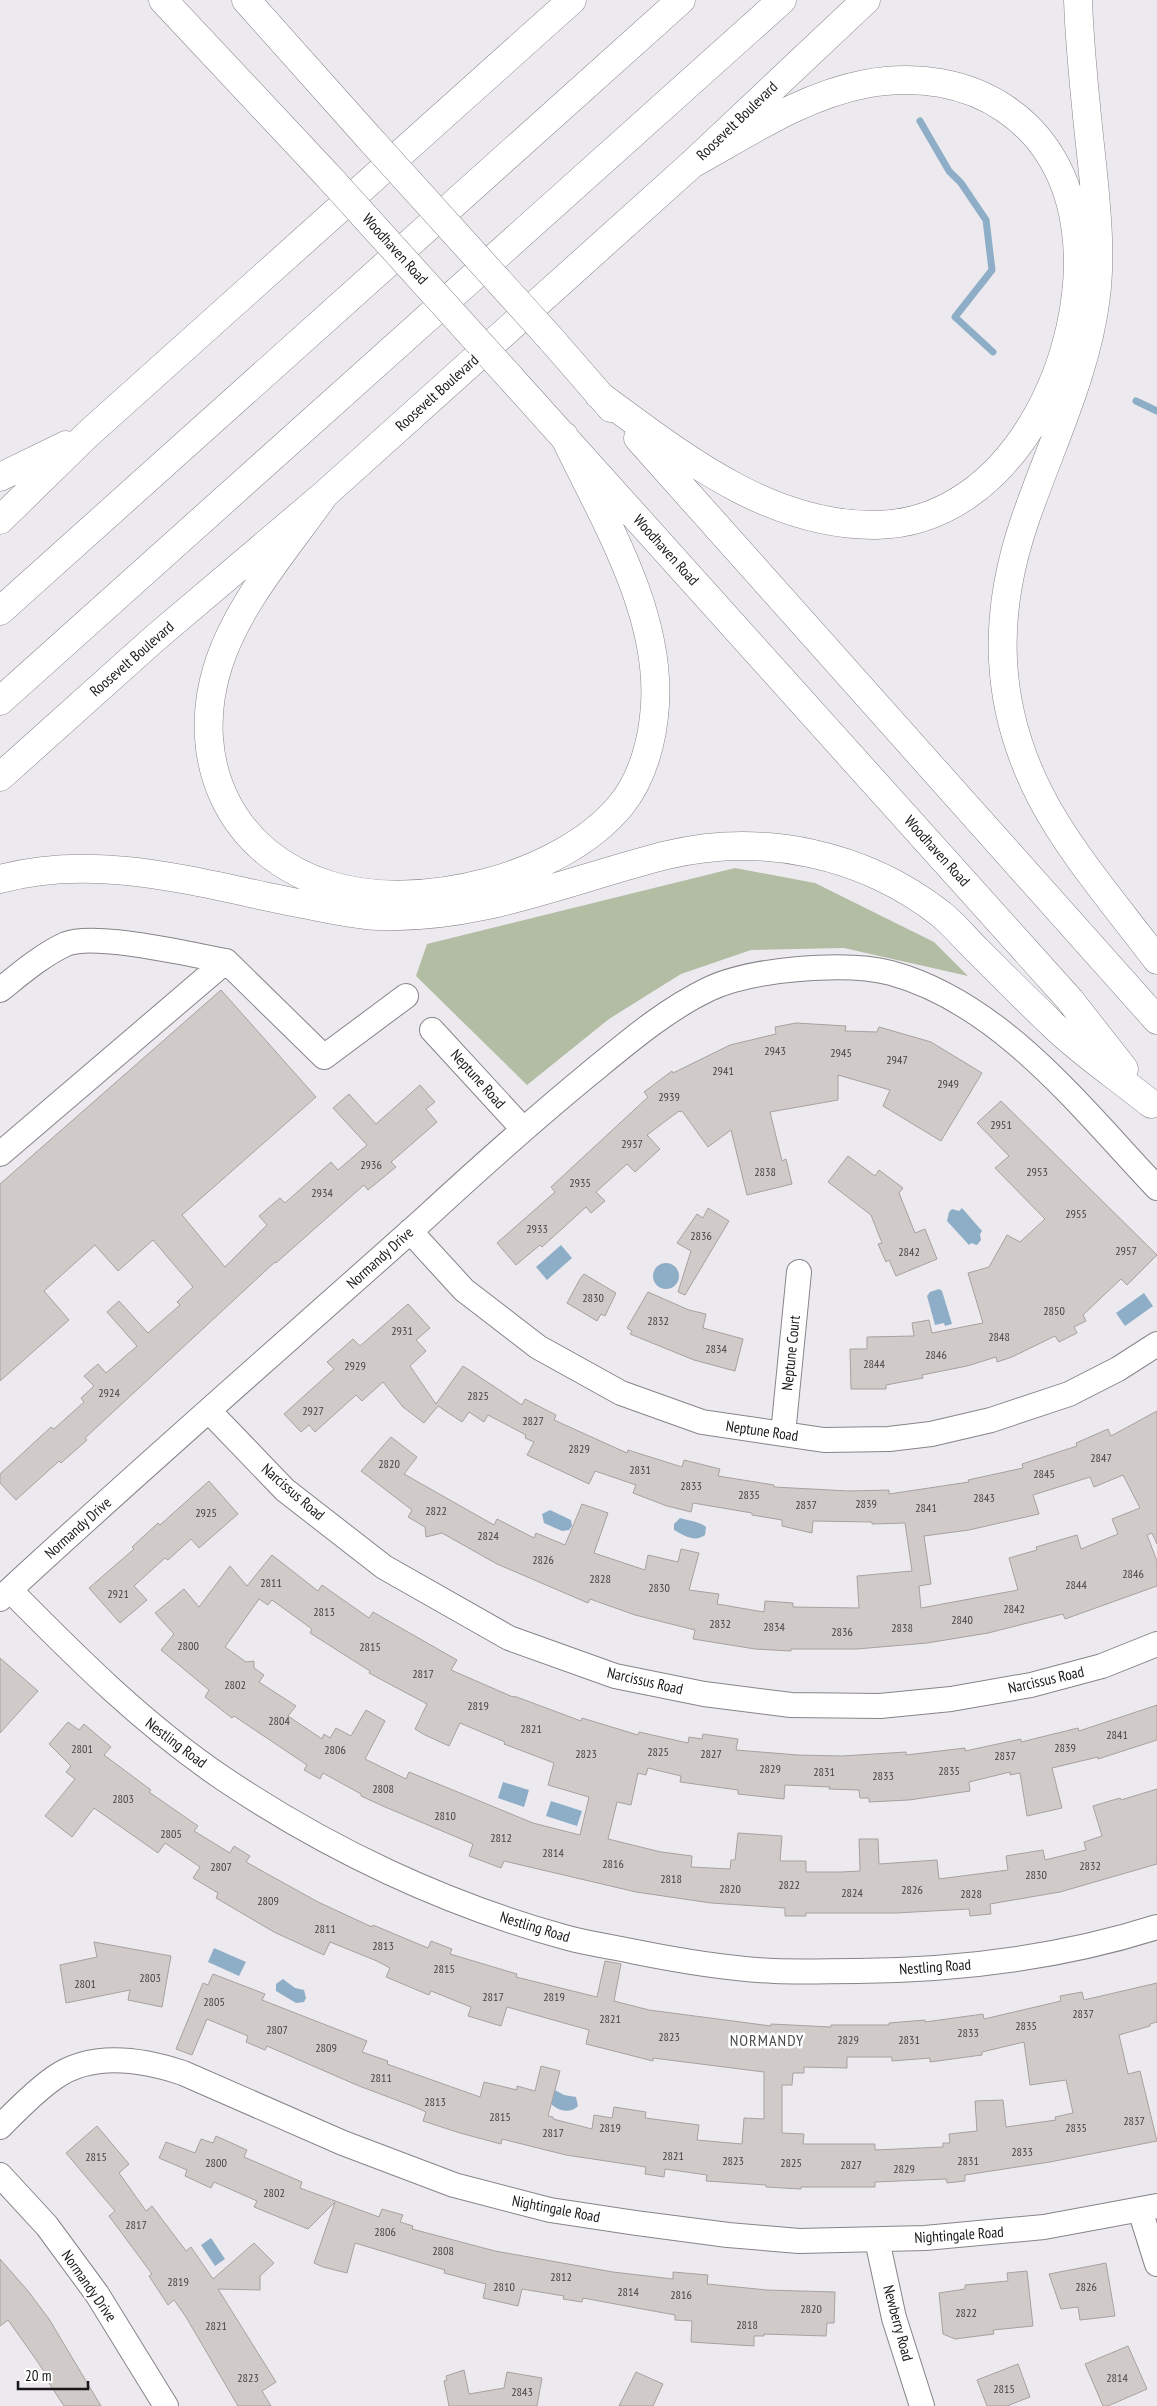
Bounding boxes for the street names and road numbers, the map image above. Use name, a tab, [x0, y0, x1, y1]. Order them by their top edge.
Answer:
street label: Roosevelt Boulevard	[692, 77, 781, 164]
street label: Woodhaven Road	[359, 209, 432, 288]
street label: Roosevelt Boulevard	[391, 350, 482, 435]
street label: Woodhaven Road	[630, 510, 703, 589]
street label: Roosevelt Boulevard	[86, 617, 178, 700]
street label: Woodhaven Road	[901, 811, 974, 890]
street label: Neptune Road	[447, 1045, 510, 1112]
street label: Normandy Drive	[342, 1223, 417, 1293]
street label: Neptune Court	[777, 1314, 804, 1391]
street label: Neptune Road	[725, 1416, 800, 1445]
street label: Narcissus Road	[258, 1459, 329, 1524]
street label: Normandy Drive	[40, 1493, 115, 1563]
street label: Narcissus Road	[1006, 1662, 1086, 1697]
street label: Narcissus Road	[605, 1663, 685, 1698]
street label: Nestling Road	[142, 1713, 211, 1772]
street label: Nestling Road	[498, 1907, 572, 1946]
street label: Nestling Road	[898, 1955, 972, 1978]
street label: Nightingale Road	[510, 2191, 602, 2226]
street label: Nightingale Road	[914, 2222, 1004, 2247]
street label: Normandy Drive	[58, 2246, 121, 2325]
street label: Newberry Road	[879, 2283, 918, 2363]

